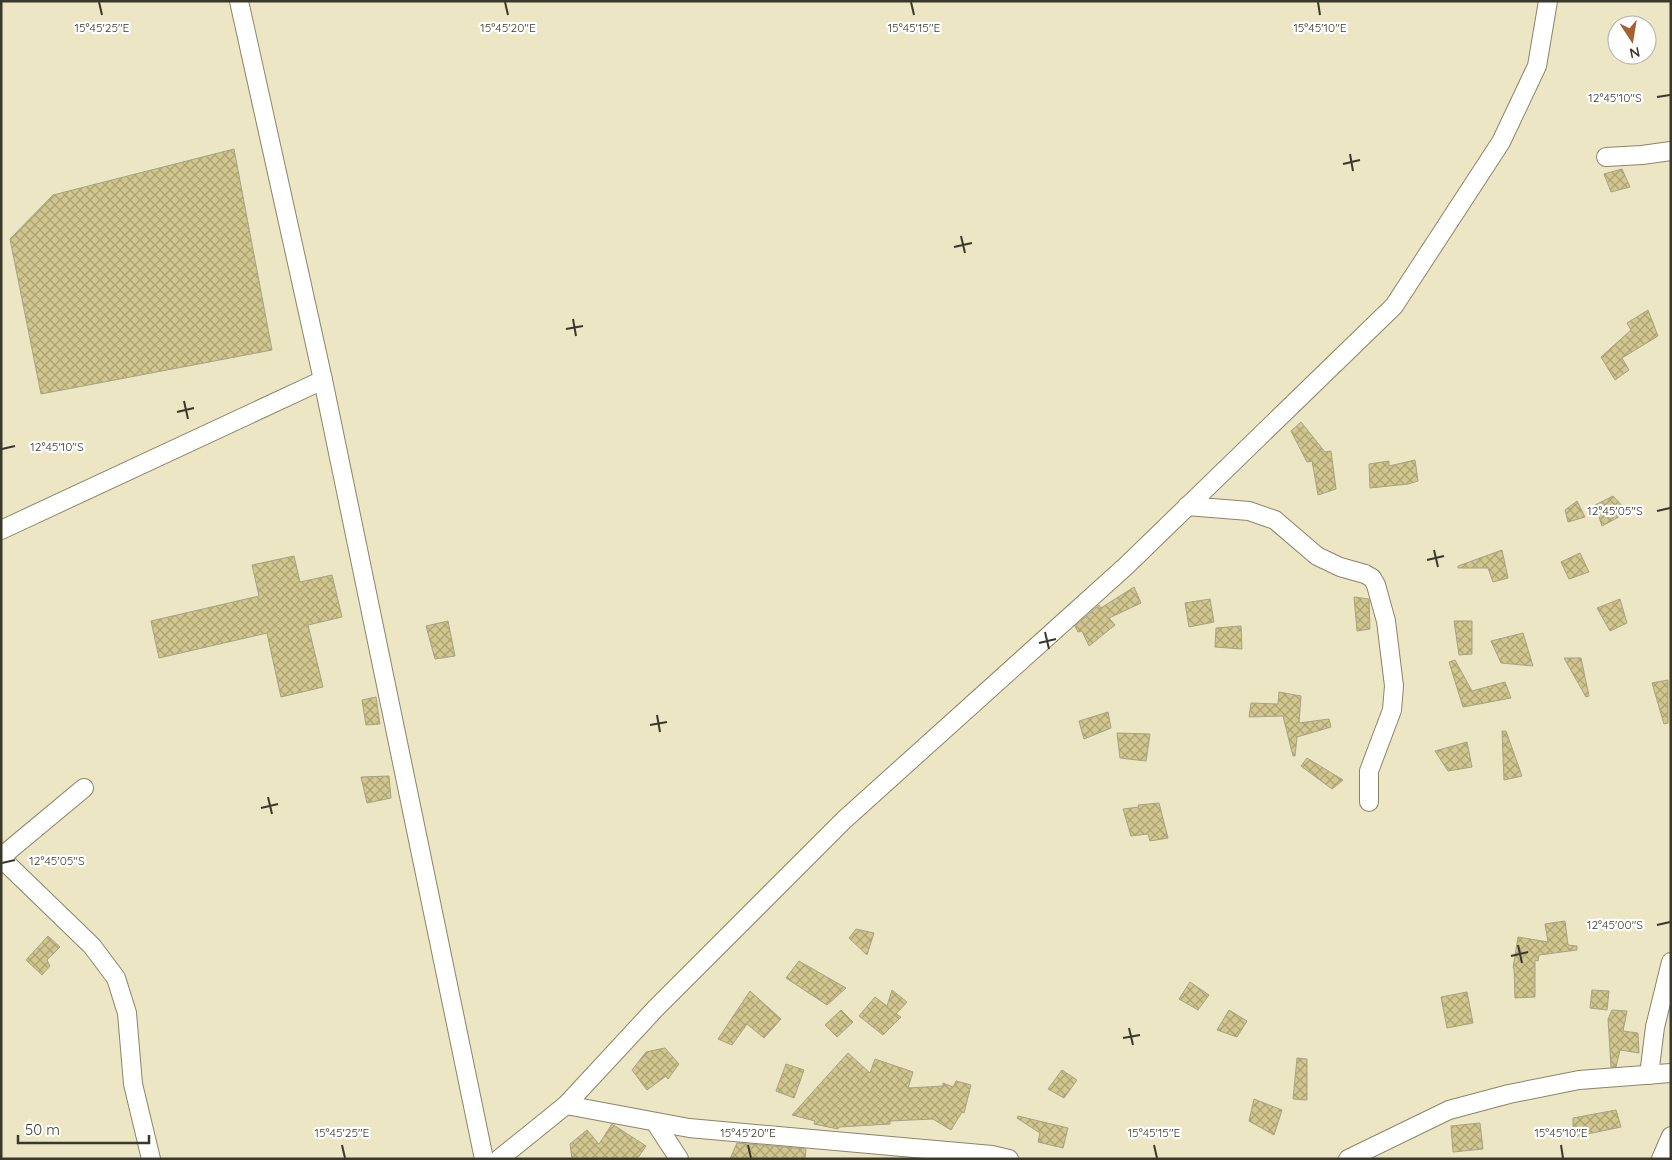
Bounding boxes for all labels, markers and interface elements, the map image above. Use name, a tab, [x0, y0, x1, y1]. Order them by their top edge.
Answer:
north arrow	[1607, 15, 1657, 65]
text: 15°45'25"E	[75, 20, 130, 35]
text: 15°45'20"E	[480, 20, 536, 35]
text: 15°45'15"E	[888, 20, 940, 35]
text: 15°45'10"E	[1293, 20, 1347, 35]
text: N	[1628, 43, 1642, 63]
text: 12°45'10"S	[1588, 90, 1642, 105]
text: 12°45'10"S	[30, 439, 84, 454]
text: 12°45'05"S	[1587, 503, 1643, 518]
text: 12°45'05"S	[29, 853, 85, 868]
text: 12°45'00"S	[1587, 917, 1643, 932]
scale bar	[18, 1112, 149, 1144]
text: 50 m	[25, 1120, 60, 1139]
text: 15°45'25"E	[315, 1125, 370, 1140]
text: 15°45'20"E	[720, 1125, 776, 1140]
text: 15°45'15"E	[1128, 1125, 1180, 1140]
text: 15°45'10"E	[1534, 1125, 1588, 1140]

